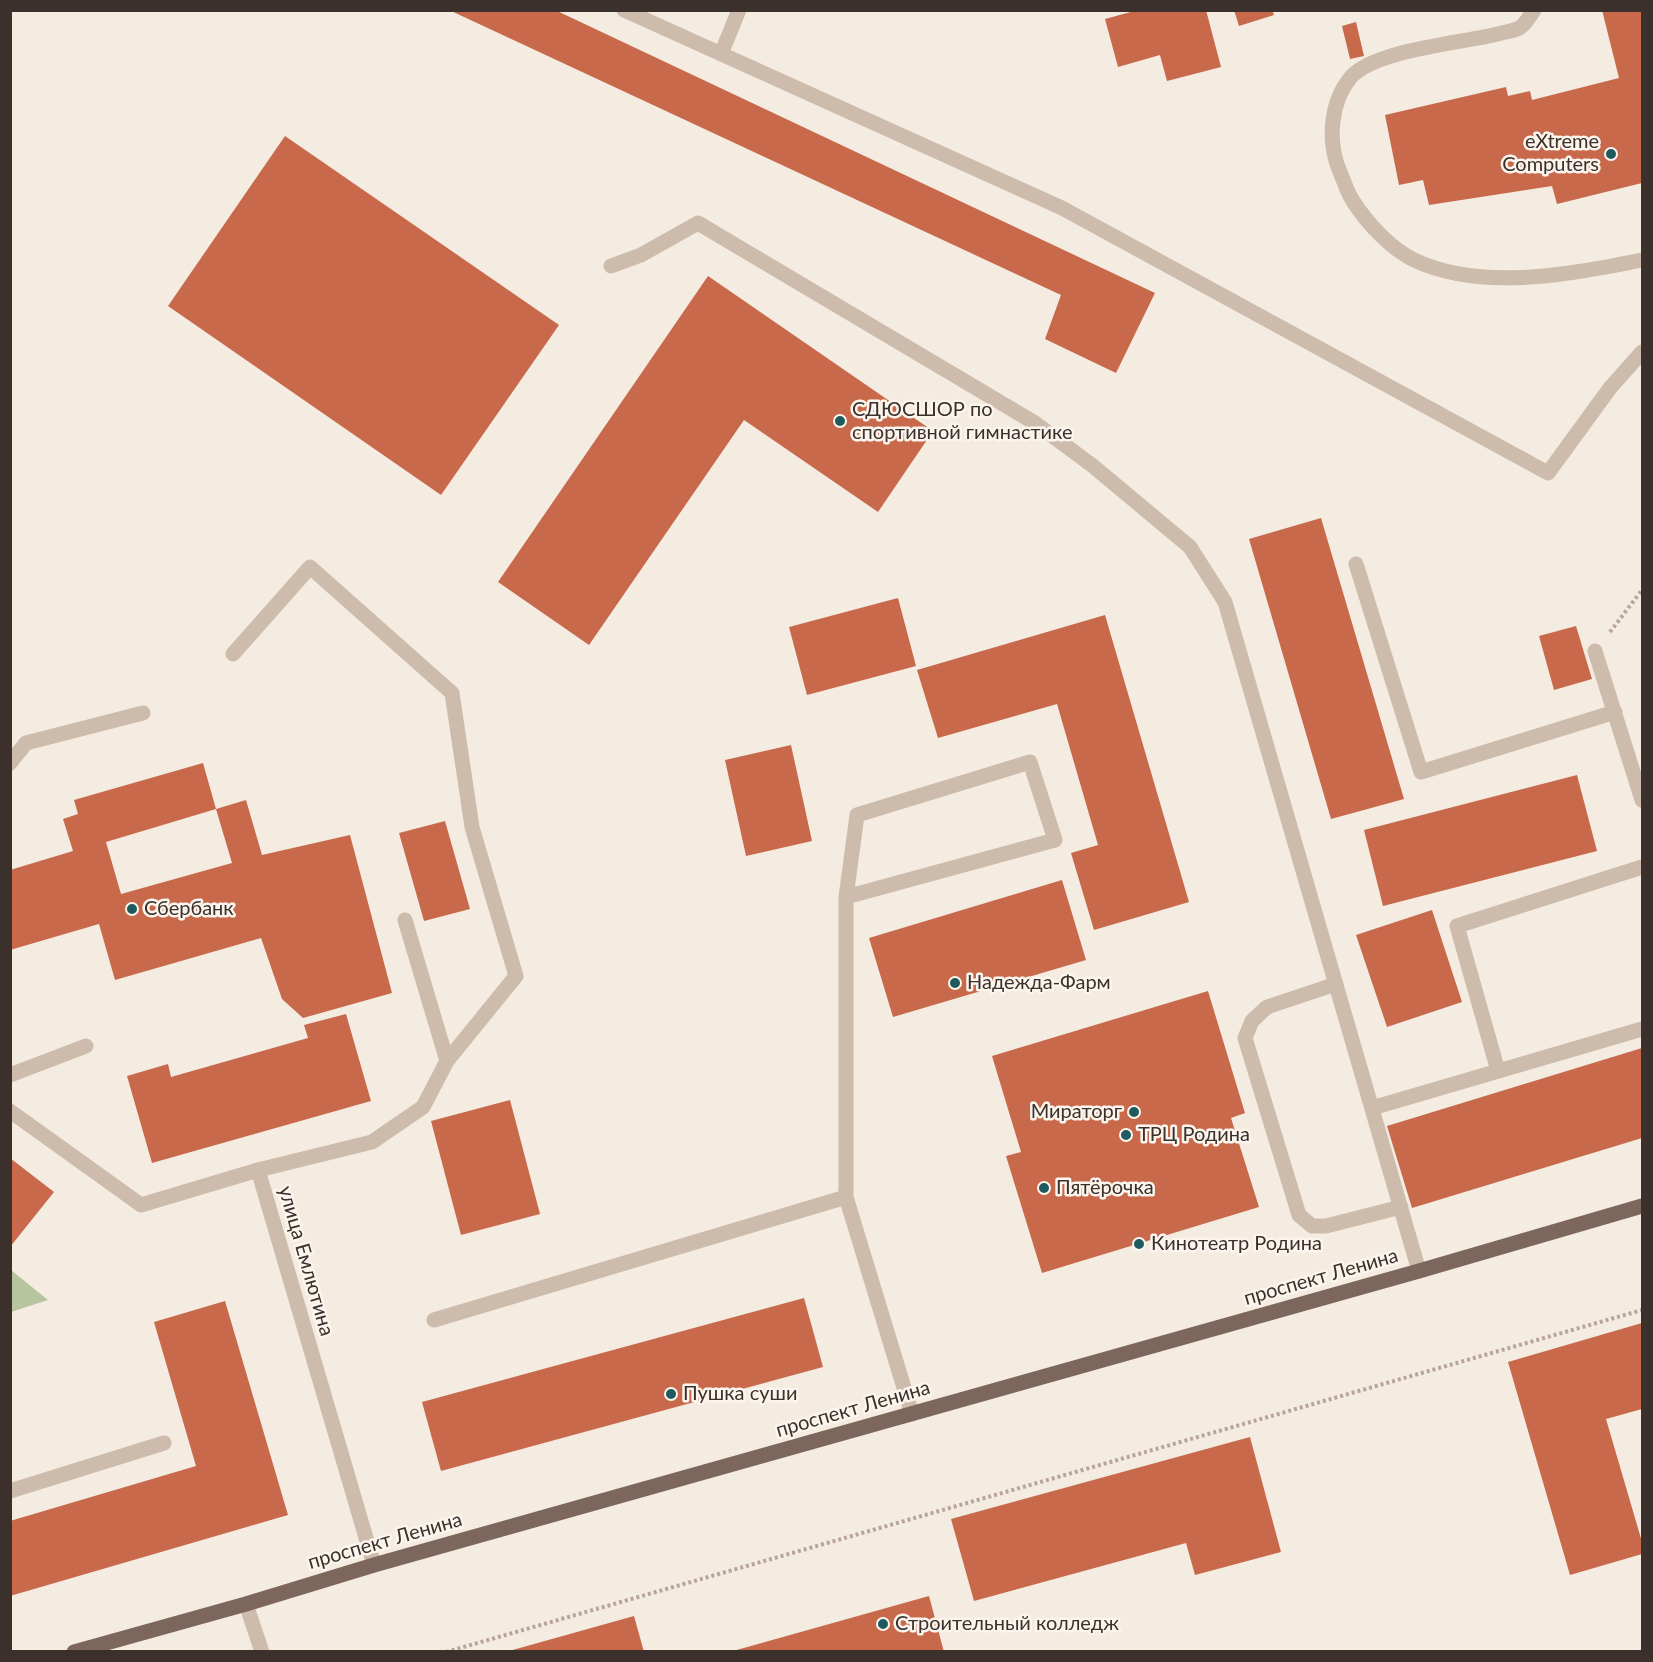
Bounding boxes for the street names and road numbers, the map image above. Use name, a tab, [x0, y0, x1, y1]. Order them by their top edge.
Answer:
street label: улица Емлютина	[273, 1183, 339, 1339]
street label: проспект Ленина	[1241, 1243, 1401, 1311]
street label: проспект Ленина	[773, 1375, 933, 1443]
street label: проспект Ленина	[305, 1507, 465, 1575]

